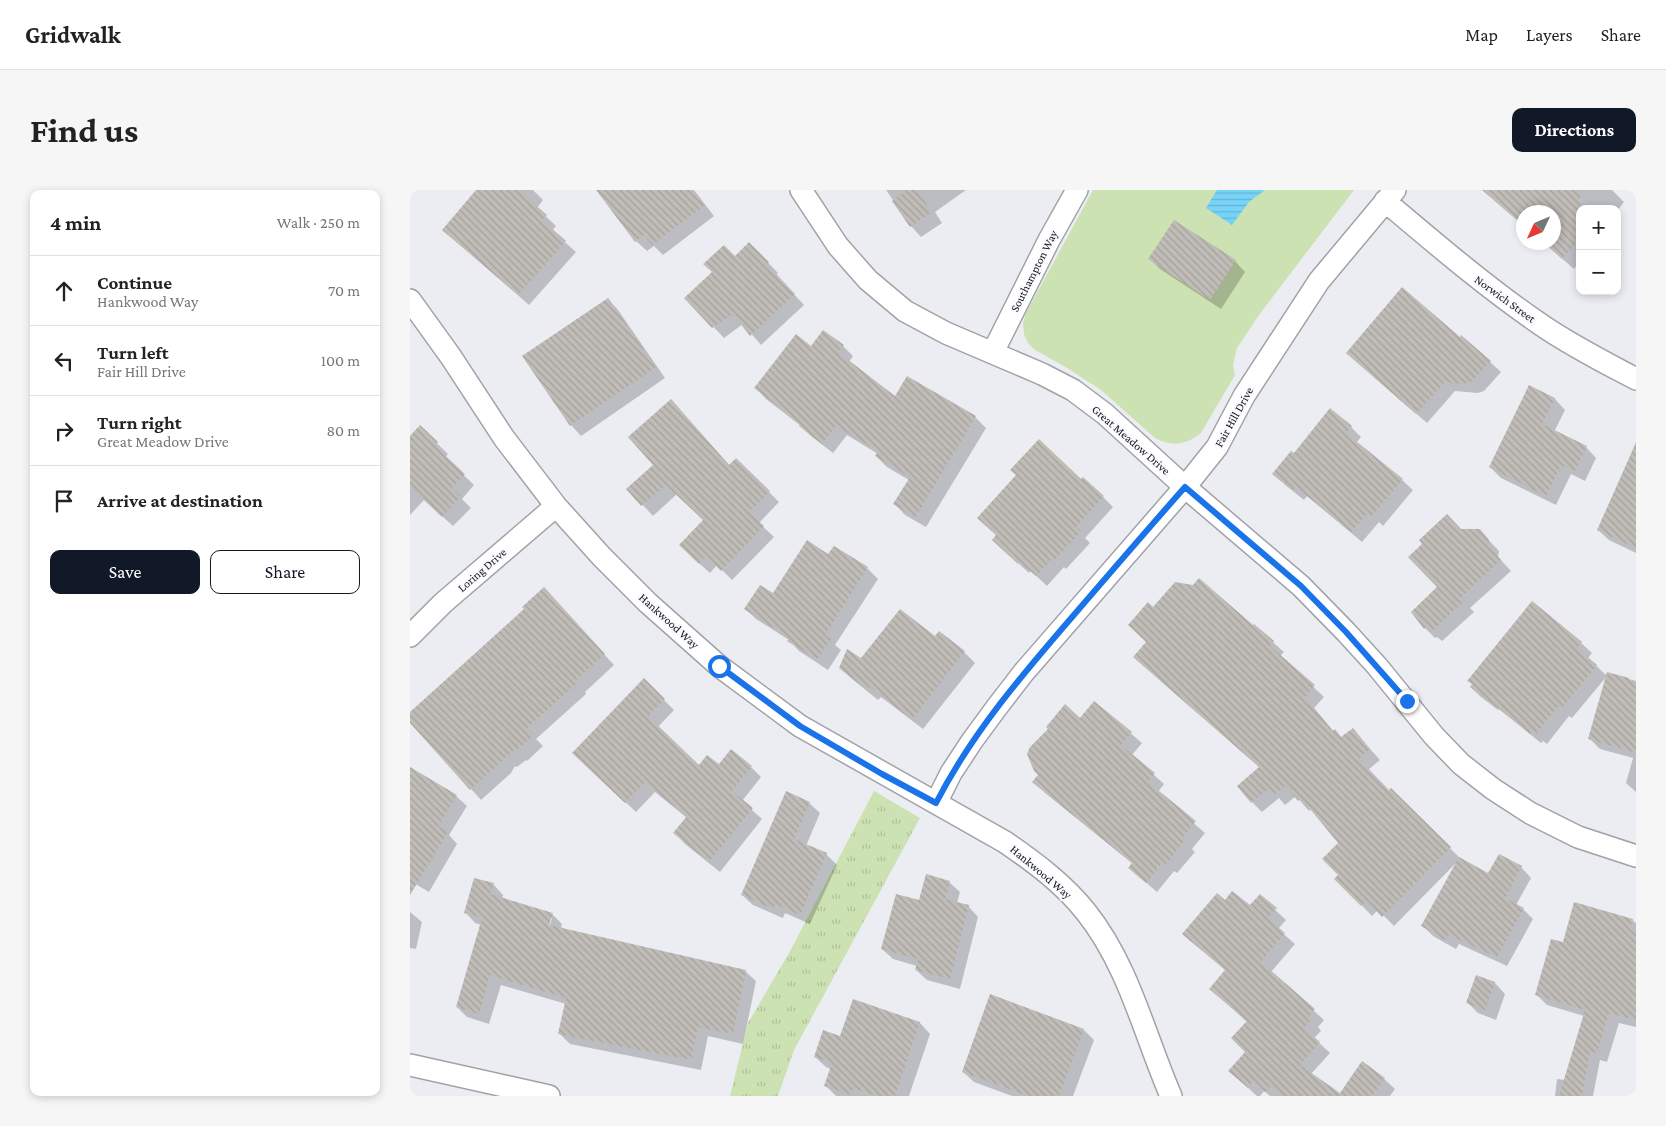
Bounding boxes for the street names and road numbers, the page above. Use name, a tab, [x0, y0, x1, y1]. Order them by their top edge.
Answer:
street label: Southampton Way	[1007, 227, 1061, 314]
street label: Norwich Street	[1472, 272, 1539, 326]
street label: Fair Hill Drive	[1212, 385, 1256, 449]
street label: Great Meadow Drive	[1089, 402, 1173, 478]
street label: Loring Drive	[455, 545, 509, 595]
street label: Hankwood Way	[636, 590, 702, 652]
street label: Hankwood Way	[1007, 842, 1075, 902]

